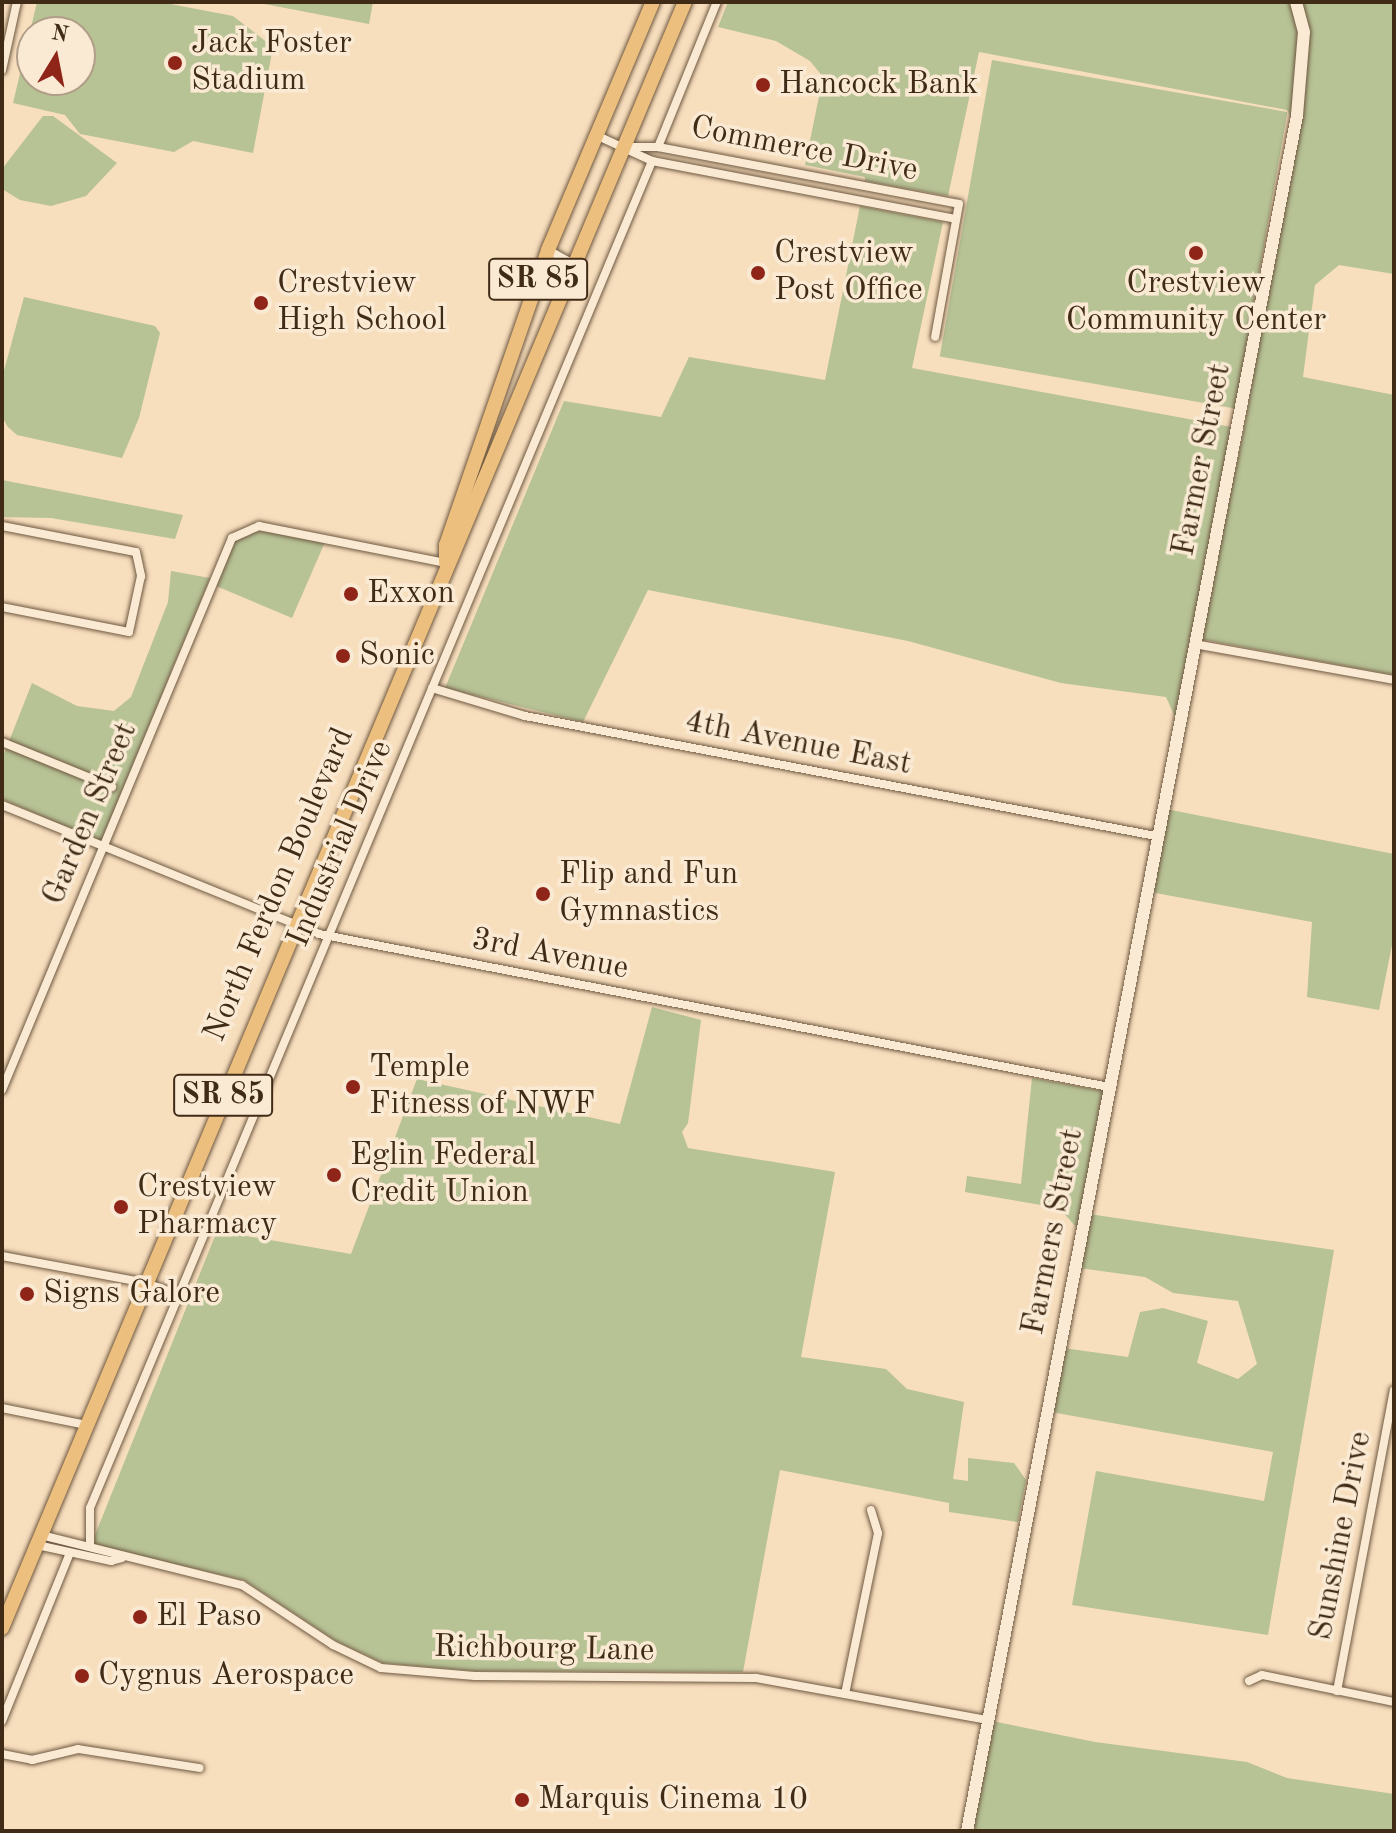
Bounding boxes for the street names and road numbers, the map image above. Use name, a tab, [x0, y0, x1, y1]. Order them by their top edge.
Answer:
street label: Commerce Drive	[687, 109, 921, 191]
road number: SR 85	[488, 253, 588, 305]
street label: Farmer Street	[1165, 360, 1241, 560]
street label: 4th Avenue East	[682, 703, 914, 785]
street label: Garden Street	[35, 717, 147, 911]
street label: North Ferdon Boulevard	[196, 722, 364, 1048]
street label: Industrial Drive	[280, 735, 402, 953]
street label: 3rd Avenue	[468, 921, 632, 989]
road number: SR 85	[173, 1069, 273, 1121]
street label: Farmers Street	[1015, 1126, 1093, 1338]
street label: Sunshine Drive	[1303, 1428, 1381, 1644]
street label: Richbourg Lane	[433, 1629, 655, 1671]

